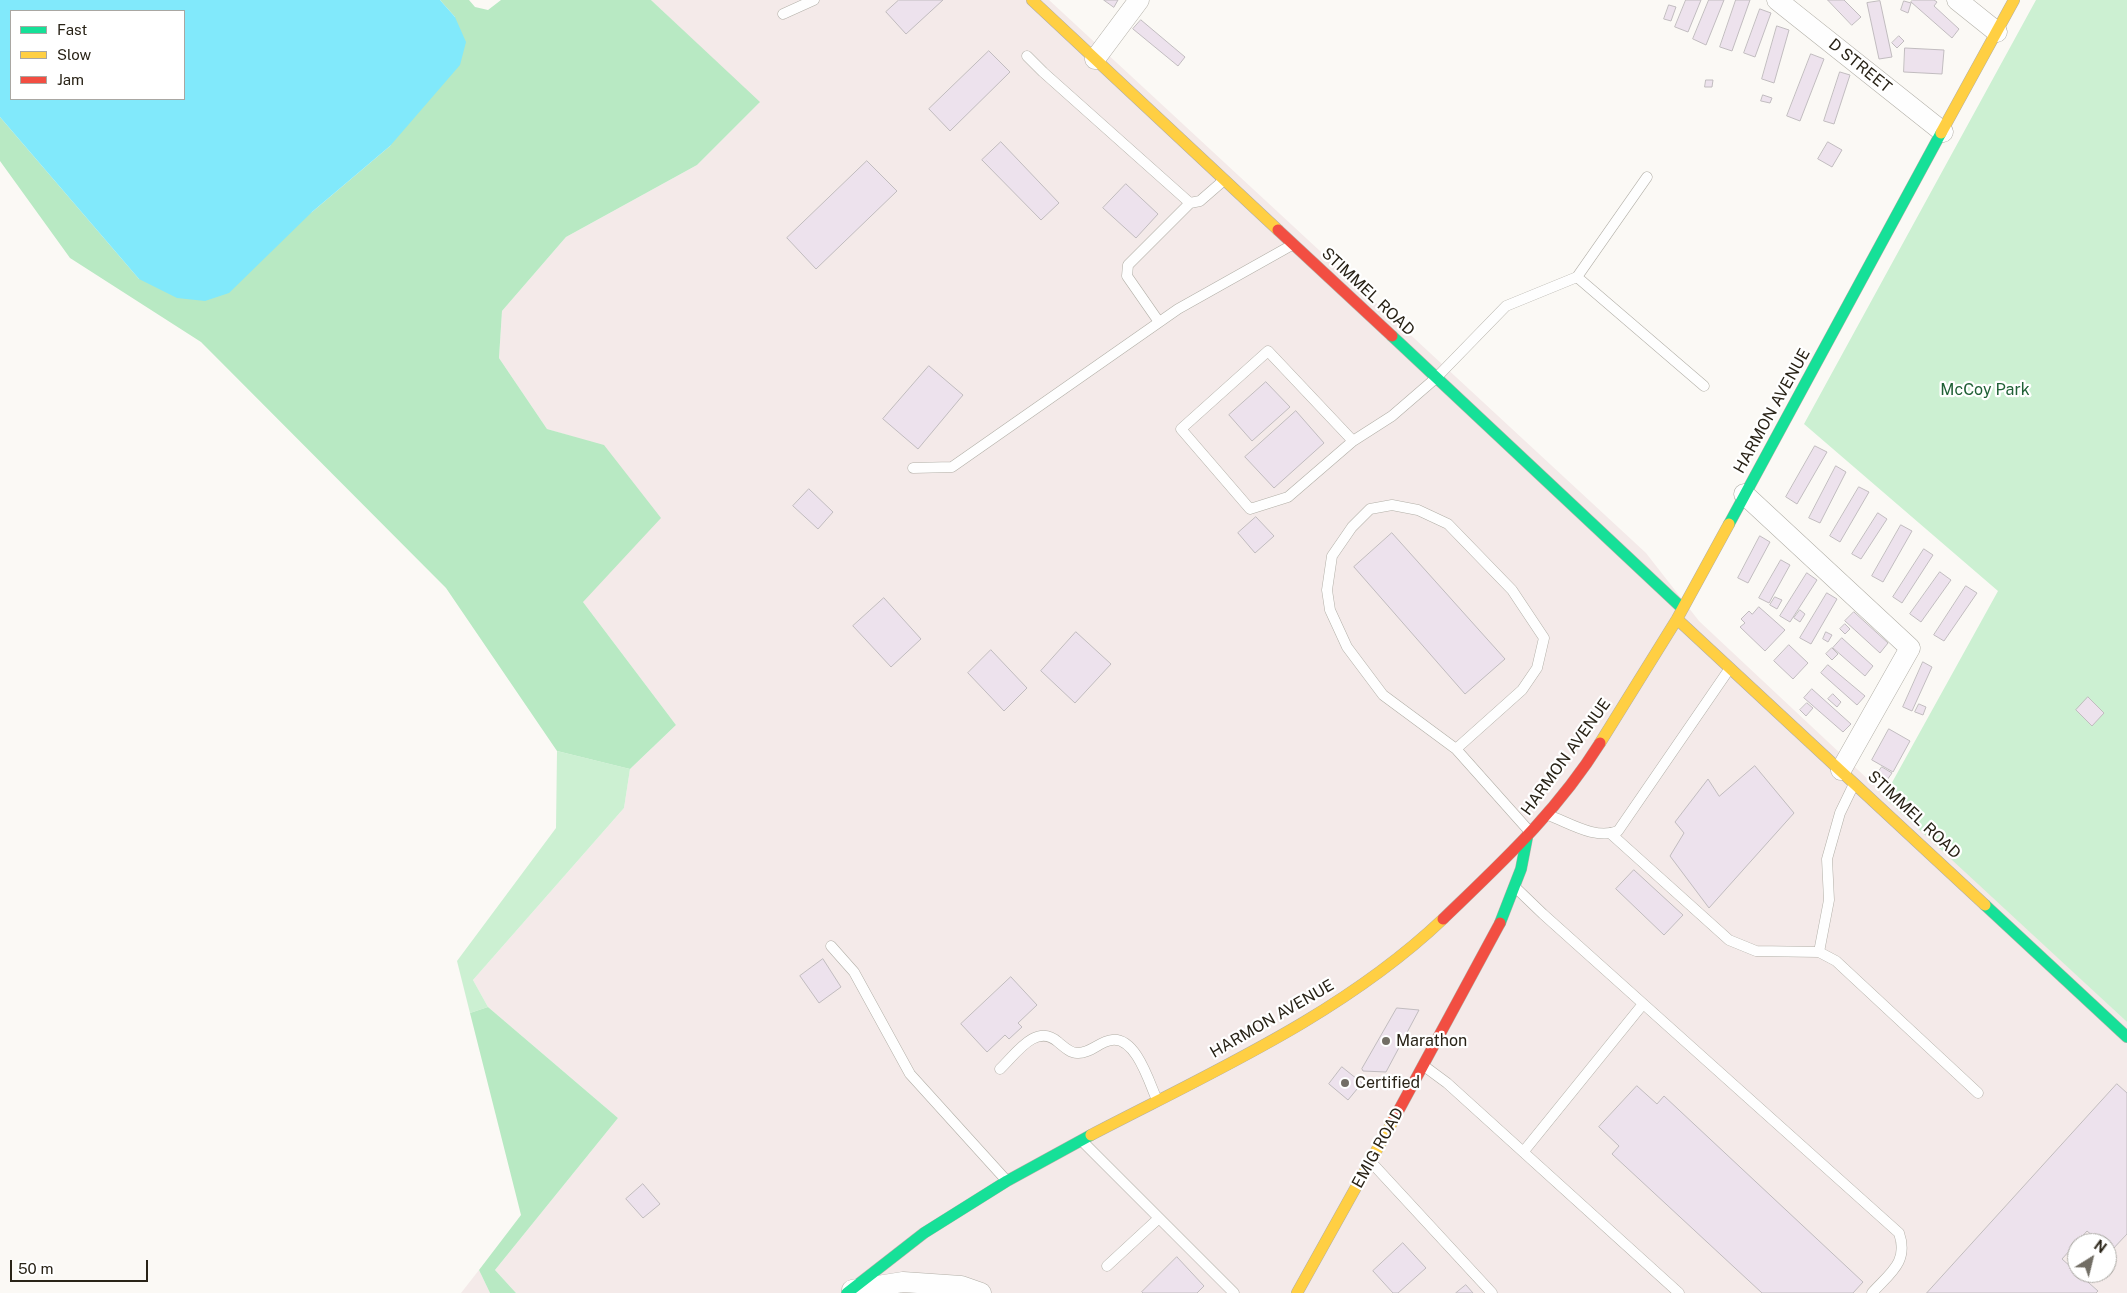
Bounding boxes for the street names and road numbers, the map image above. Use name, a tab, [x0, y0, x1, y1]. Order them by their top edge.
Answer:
street label: D STREET	[1825, 35, 1895, 97]
street label: STIMMEL ROAD	[1317, 244, 1419, 340]
street label: HARMON AVENUE	[1730, 345, 1814, 477]
street label: HARMON AVENUE	[1517, 695, 1615, 819]
street label: STIMMEL ROAD	[1863, 767, 1965, 863]
street label: HARMON AVENUE	[1207, 976, 1337, 1062]
street label: EMIG ROAD	[1348, 1105, 1408, 1191]

